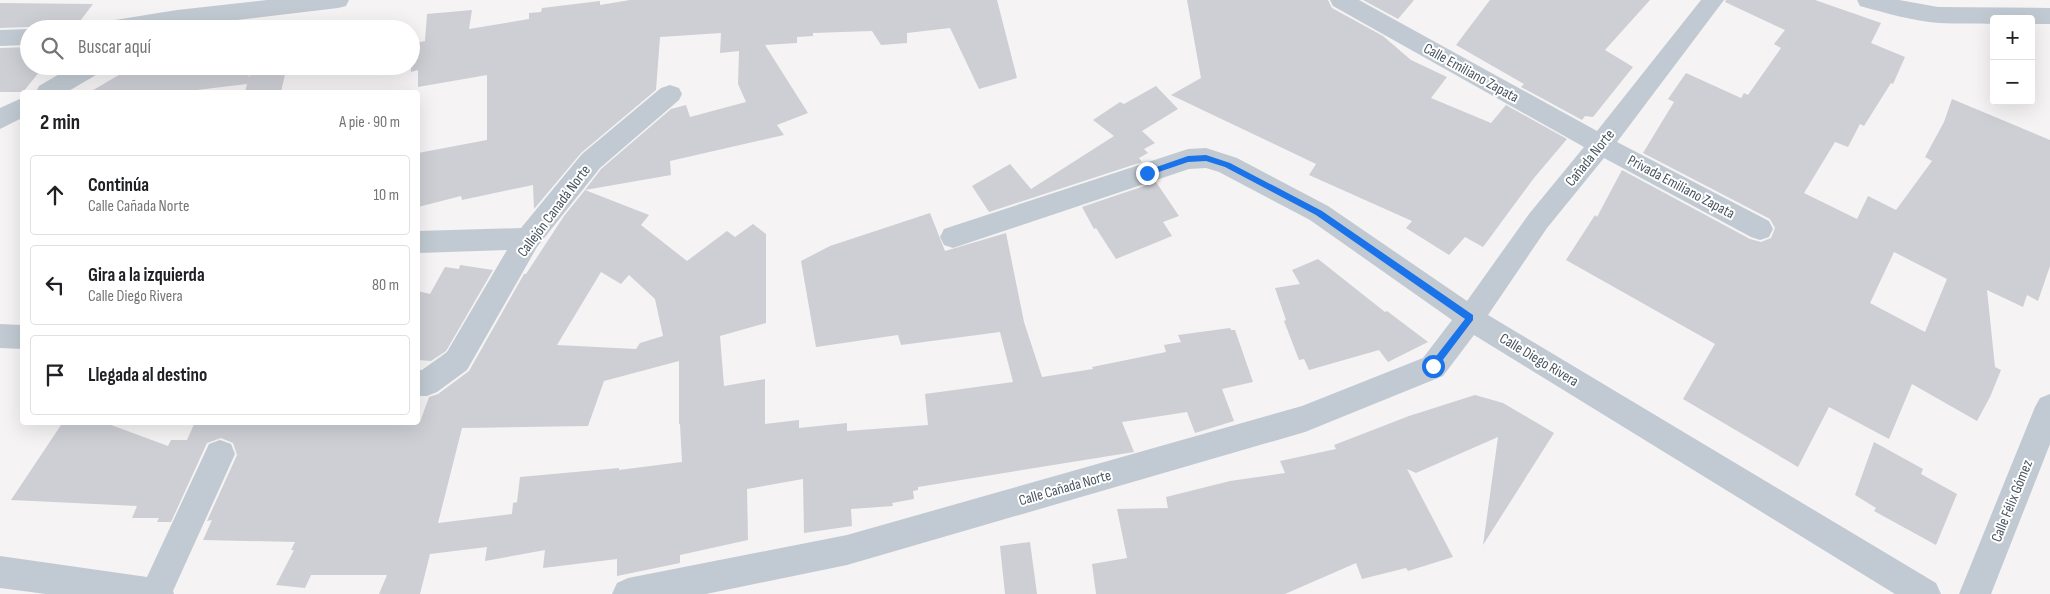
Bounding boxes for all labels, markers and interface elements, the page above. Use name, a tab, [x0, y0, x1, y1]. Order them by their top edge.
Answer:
map controls	[1990, 15, 2035, 105]
button: +	[1990, 15, 2035, 60]
search box	[20, 20, 420, 75]
icon: search	[38, 34, 66, 62]
text: Buscar aquí	[78, 36, 151, 59]
street label: Calle Emiliano Zapata	[1420, 39, 1522, 107]
button: −	[1990, 60, 2035, 105]
text: 2 min	[40, 110, 80, 135]
text: A pie · 90 m	[339, 113, 400, 132]
street label: Cañada Norte	[1561, 125, 1619, 191]
street label: Privada Emiliano Zapata	[1624, 151, 1738, 223]
street label: Callejón Canadá Norte	[513, 161, 595, 261]
route end	[1136, 162, 1159, 185]
text: Continúa	[88, 174, 149, 197]
icon: ahead	[41, 181, 69, 209]
text: 10 m	[373, 186, 399, 205]
text: Calle Cañada Norte	[88, 197, 189, 216]
text: Gira a la izquierda	[88, 264, 205, 287]
icon: left	[41, 271, 69, 299]
text: 80 m	[372, 276, 399, 295]
text: Calle Diego Rivera	[88, 287, 183, 306]
street label: Calle Diego Rivera	[1496, 329, 1582, 391]
route start	[1422, 355, 1445, 378]
icon: arrive	[41, 361, 69, 389]
text: Llegada al destino	[88, 364, 207, 387]
street label: Calle Félix Gómez	[1987, 457, 2037, 545]
street label: Calle Cañada Norte	[1017, 466, 1113, 510]

